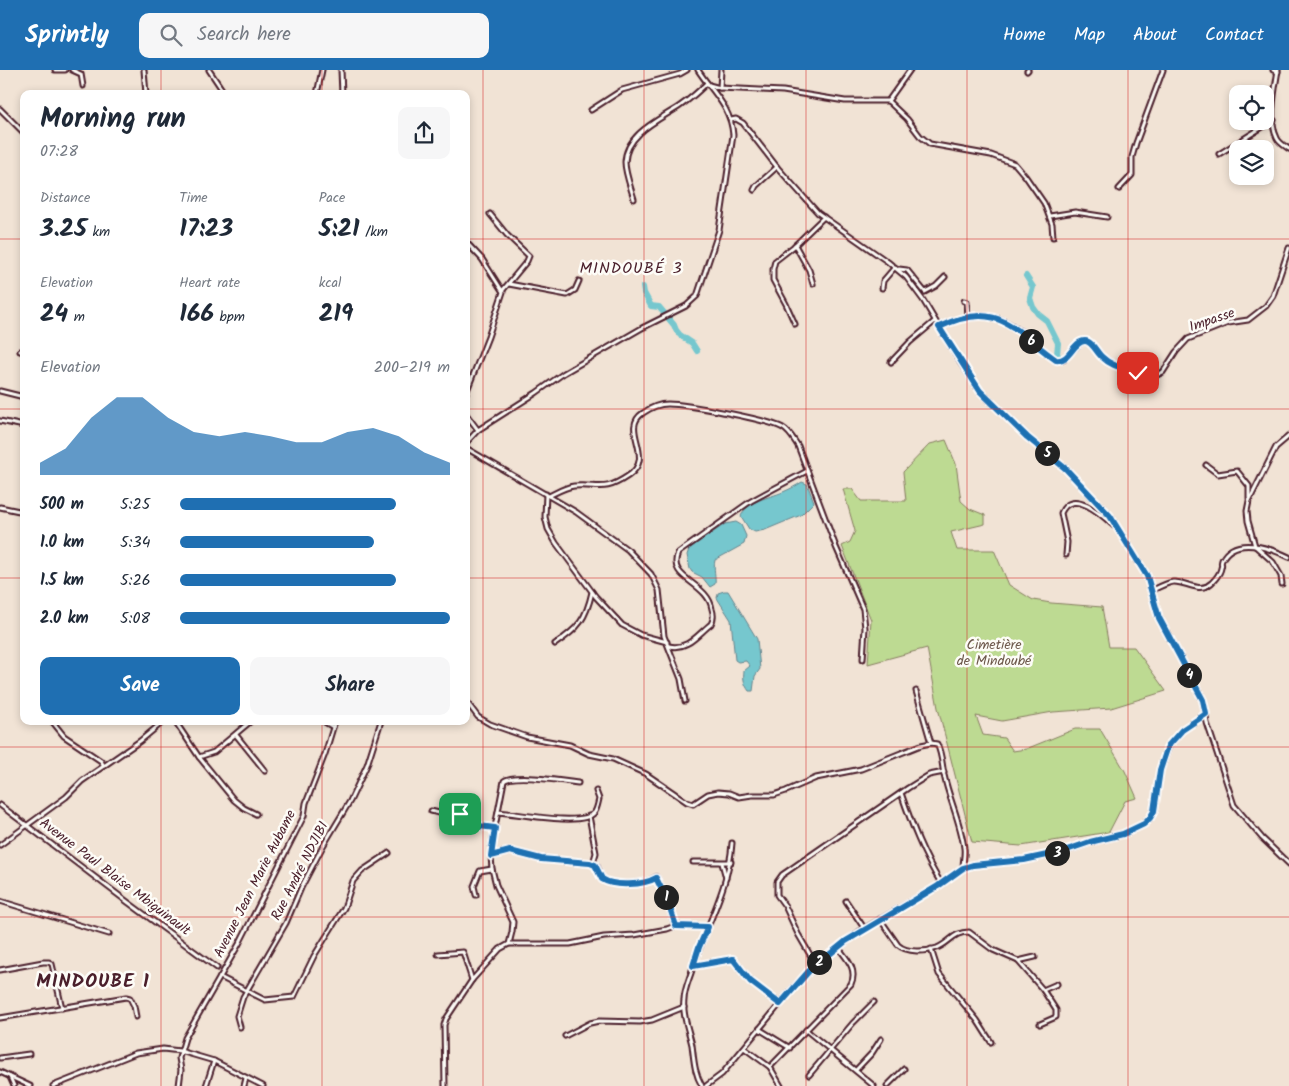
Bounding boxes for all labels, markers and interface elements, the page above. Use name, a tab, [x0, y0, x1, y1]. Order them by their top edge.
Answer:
search box	[139, 13, 489, 58]
text: Sprintly	[25, 16, 109, 55]
text: Search here	[197, 20, 291, 50]
icon: search	[157, 21, 185, 49]
text: Home	[1003, 21, 1046, 50]
text: Map	[1074, 21, 1105, 50]
text: About	[1133, 21, 1177, 50]
text: Contact	[1205, 21, 1264, 50]
map controls	[1229, 85, 1274, 185]
button: locate	[1229, 85, 1274, 130]
text: Morning run	[40, 97, 186, 142]
button: share	[398, 107, 450, 159]
text: 07:28	[40, 139, 78, 164]
button: layers	[1229, 140, 1274, 185]
text: Distance	[40, 187, 90, 209]
text: Time	[179, 187, 208, 209]
text: Pace	[319, 187, 345, 209]
text: 3.25	[40, 209, 87, 249]
text: 17:23	[179, 209, 233, 249]
text: 5:21	[319, 209, 360, 249]
text: km	[87, 221, 110, 243]
text: /km	[360, 221, 388, 243]
district label: MINDOUBÉ 3	[579, 256, 683, 281]
text: Elevation	[40, 272, 93, 294]
text: Heart rate	[179, 272, 240, 294]
text: kcal	[319, 272, 341, 294]
text: 24	[40, 294, 68, 334]
text: 166	[179, 294, 214, 334]
text: 219	[319, 294, 353, 334]
street label: Impasse	[1186, 302, 1238, 338]
text: m	[68, 306, 85, 328]
text: bpm	[214, 306, 245, 328]
pin: 6	[1018, 328, 1044, 354]
text: 6	[1028, 330, 1035, 352]
pin	[1117, 352, 1159, 394]
text: Elevation	[40, 355, 101, 380]
text: 200–219 m	[374, 355, 450, 380]
icon: check	[1124, 359, 1152, 387]
pin: 5	[1034, 440, 1060, 466]
text: 5	[1044, 442, 1051, 464]
text: 500 m	[40, 492, 84, 517]
text: 5:25	[120, 492, 150, 517]
text: 1.0 km	[40, 530, 84, 555]
text: 5:34	[120, 530, 150, 555]
text: 1.5 km	[40, 568, 84, 593]
text: 5:26	[120, 568, 151, 593]
text: 2.0 km	[40, 606, 88, 631]
text: 5:08	[120, 606, 150, 631]
park label: Cimetière de Mindoubé	[957, 634, 1032, 672]
button: Save	[40, 657, 240, 715]
button: Share	[250, 657, 450, 715]
pin: 4	[1176, 662, 1202, 688]
text: 4	[1186, 664, 1193, 686]
pin	[439, 793, 481, 835]
icon: arrive	[446, 800, 474, 828]
street label: Avenue Jean Marie Aubame	[208, 806, 302, 962]
street label: Avenue Paul Blaise Mbiguinault	[35, 813, 196, 942]
street label: Rue André NDJIBI	[265, 818, 335, 924]
pin: 3	[1044, 840, 1070, 866]
text: 3	[1054, 842, 1061, 864]
pin: 1	[654, 884, 678, 910]
text: 1	[664, 886, 669, 908]
pin: 2	[806, 950, 832, 974]
text: 2	[815, 951, 824, 973]
district label: MINDOUBE 1	[36, 967, 150, 997]

